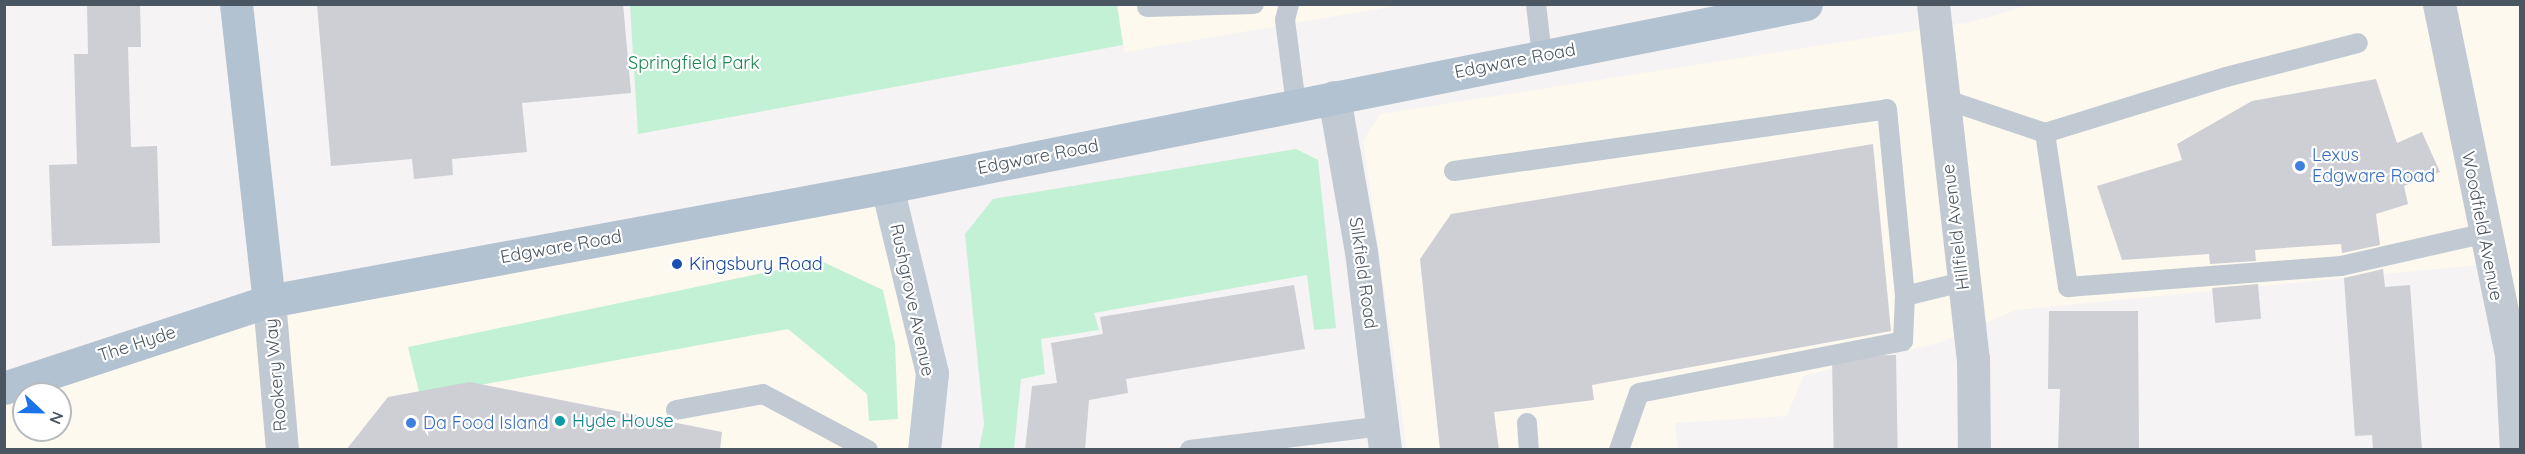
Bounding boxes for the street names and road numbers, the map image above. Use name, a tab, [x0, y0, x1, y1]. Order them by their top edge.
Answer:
street label: Edgware Road	[1453, 39, 1577, 83]
street label: Edgware Road	[976, 135, 1100, 179]
street label: Woodfield Avenue	[2457, 150, 2507, 302]
street label: Hillfield Avenue	[1938, 163, 1974, 291]
street label: Silkfield Road	[1344, 216, 1382, 330]
street label: Rushgrove Avenue	[885, 222, 939, 378]
street label: Edgware Road	[499, 226, 623, 268]
street label: Rookery Way	[260, 318, 292, 432]
street label: The Hyde	[95, 321, 179, 367]

